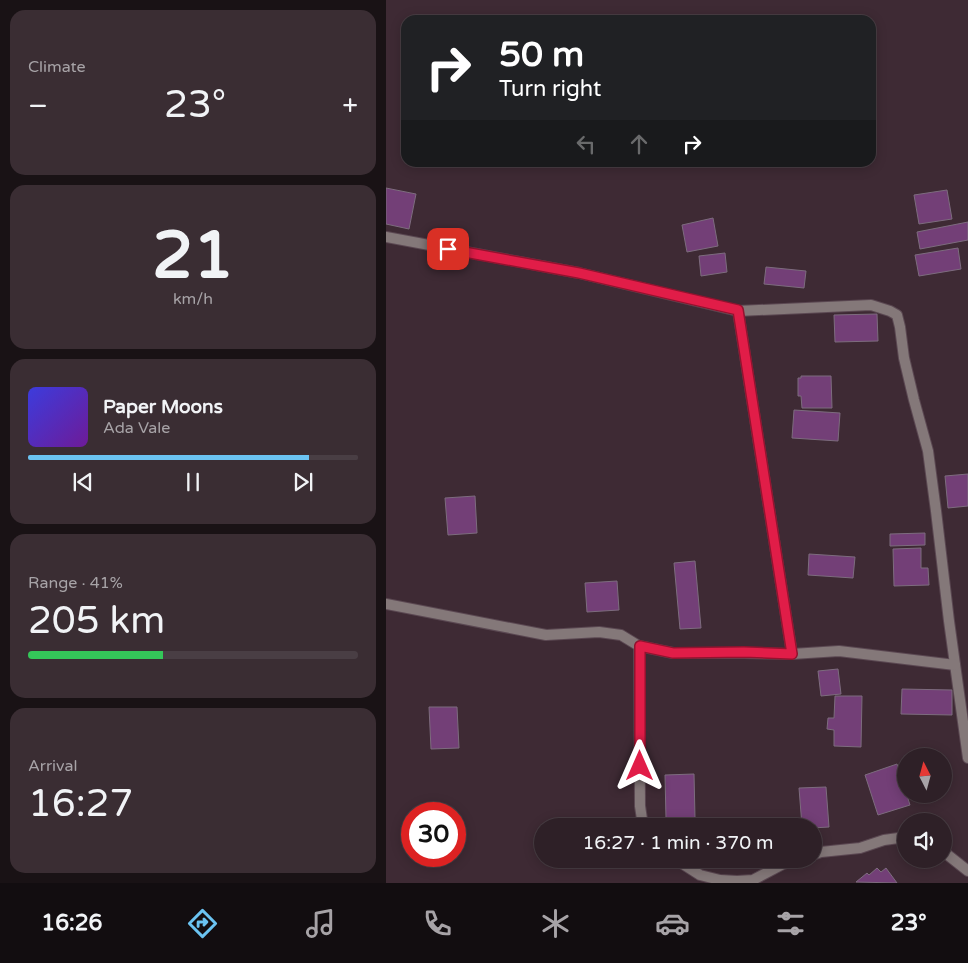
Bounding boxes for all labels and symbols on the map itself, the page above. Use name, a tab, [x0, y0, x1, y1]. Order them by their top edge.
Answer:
pin	[427, 228, 469, 270]
position arrow	[613, 739, 665, 791]
north arrow	[897, 748, 952, 802]
speed limit sign: 30	[401, 802, 466, 867]

